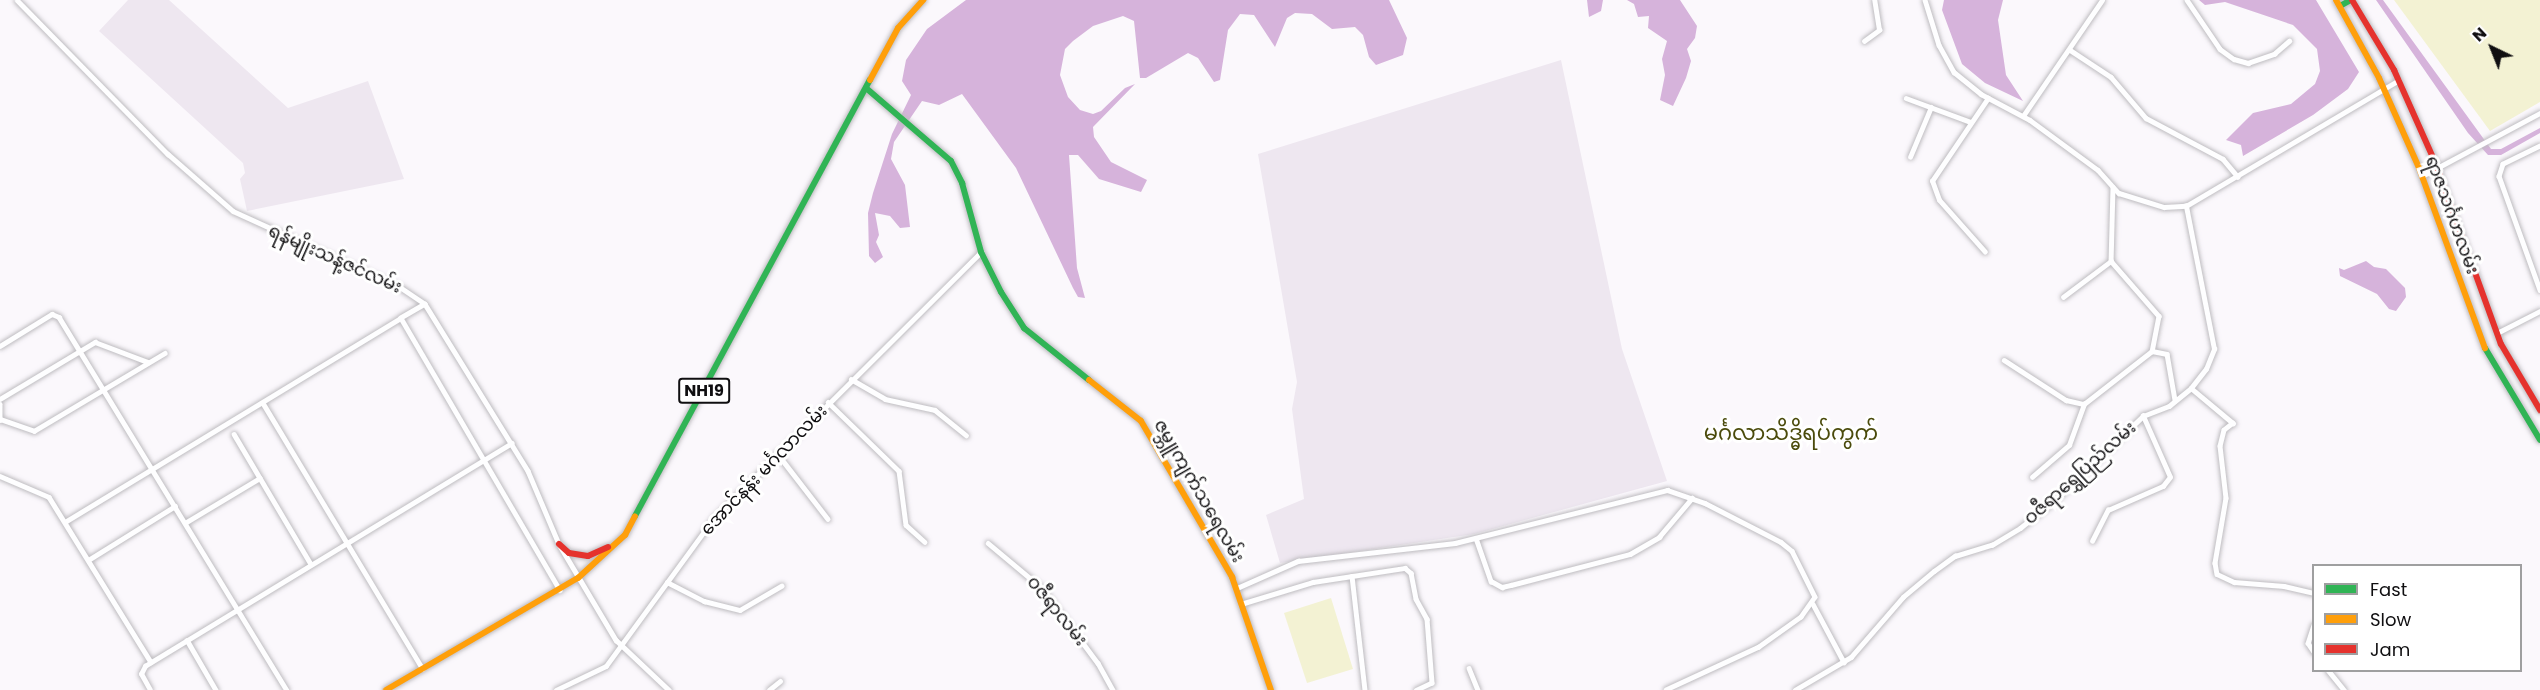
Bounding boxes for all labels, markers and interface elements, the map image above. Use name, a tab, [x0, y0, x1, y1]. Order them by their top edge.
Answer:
north arrow	[2462, 18, 2522, 78]
text: N	[2467, 22, 2492, 47]
street label: ရာဇသင်္ဂဟလမ်း	[2421, 153, 2483, 277]
street label: ရန်မျိုးသန့်ဇင်လမ်း	[265, 220, 405, 298]
road number: NH19	[677, 378, 731, 404]
street label: အောင်နန်း မင်္ဂလာလမ်း	[696, 400, 832, 540]
street label: ဇမ္ဘူကျက်သရေလမ်း	[1149, 416, 1249, 566]
street label: ဝဇီရာရွှေပြည်လမ်း	[2019, 417, 2141, 529]
district label: မင်္ဂလာသိဒ္ဓိရပ်ကွက်	[1704, 420, 1878, 446]
legend	[2312, 564, 2522, 672]
street label: ဝဇီရာလမ်း	[1022, 572, 1092, 650]
text: Fast	[2370, 577, 2407, 602]
text: Slow	[2370, 607, 2411, 632]
text: Jam	[2370, 637, 2410, 662]

